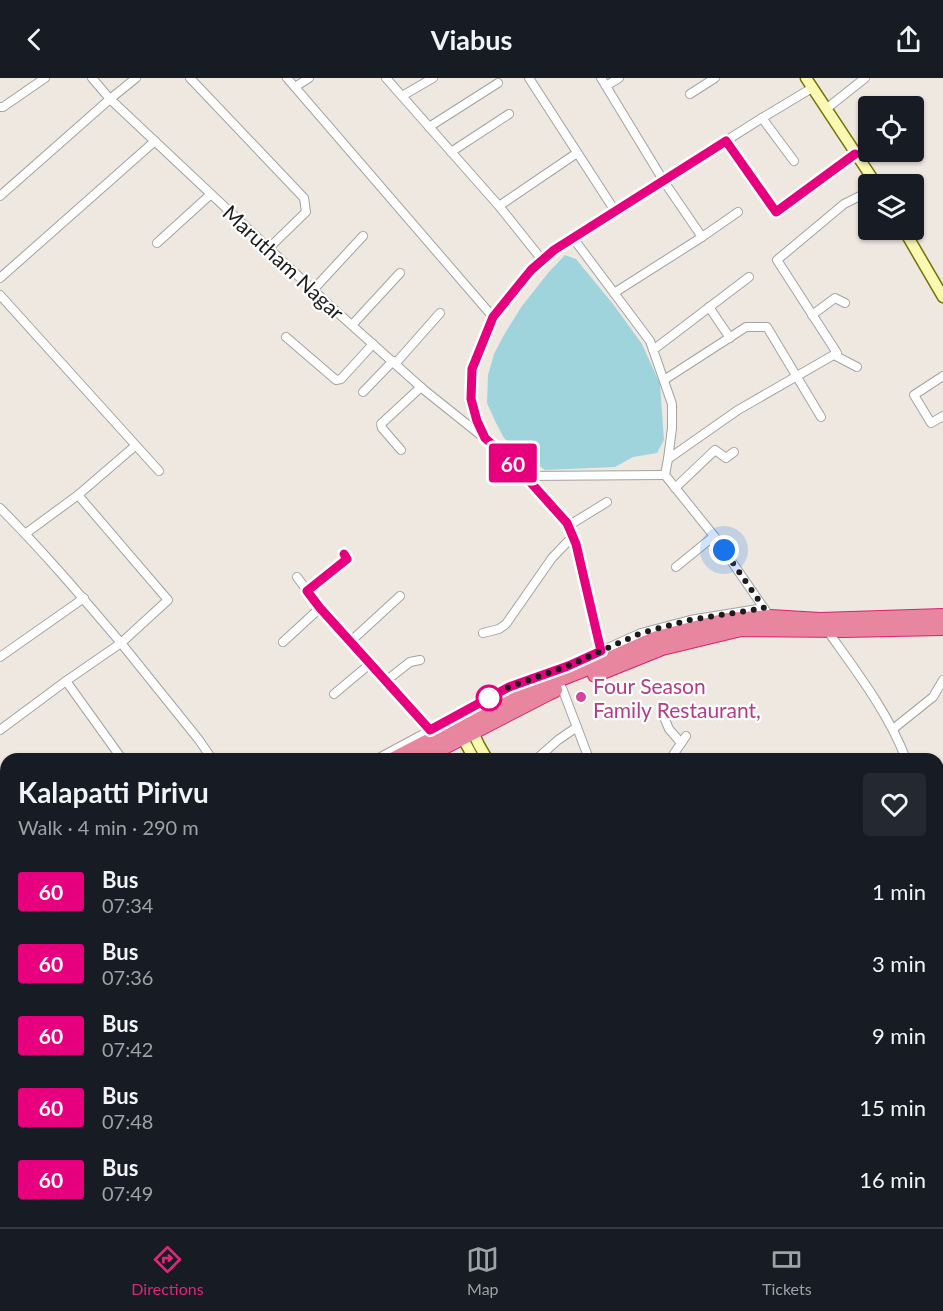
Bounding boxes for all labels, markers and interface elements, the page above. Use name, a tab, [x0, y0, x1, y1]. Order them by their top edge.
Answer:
icon: back	[18, 23, 51, 56]
text: Viabus	[431, 23, 512, 56]
icon: share	[892, 23, 925, 56]
map controls	[858, 96, 924, 240]
button: locate	[858, 96, 924, 162]
button: layers	[858, 174, 924, 240]
street label: Marutham Nagar	[218, 200, 350, 325]
line badge: 60	[486, 444, 540, 482]
text: 60	[501, 451, 525, 476]
your location	[709, 535, 739, 565]
place label: Four Season Family Restaurant,	[593, 673, 761, 722]
unlabelled marker	[476, 685, 502, 711]
marker: Four Season Family Restaurant,	[574, 690, 588, 704]
button: heart	[863, 773, 926, 836]
text: Kalapatti Pirivu	[18, 775, 209, 809]
text: Walk · 4 min · 290 m	[18, 815, 199, 839]
text: Bus	[102, 866, 138, 893]
text: 1 min	[872, 878, 926, 905]
text: 60	[39, 879, 63, 904]
text: 07:34	[102, 893, 153, 917]
text: Bus	[102, 938, 138, 965]
text: 3 min	[872, 950, 926, 977]
text: 60	[39, 951, 63, 976]
text: 07:36	[102, 965, 153, 989]
text: Bus	[102, 1010, 138, 1037]
text: 9 min	[872, 1022, 926, 1049]
text: 60	[39, 1023, 63, 1048]
text: 07:42	[102, 1037, 153, 1061]
text: Bus	[102, 1082, 138, 1109]
text: 15 min	[859, 1094, 926, 1121]
text: 60	[39, 1095, 63, 1120]
text: 07:48	[102, 1109, 153, 1133]
text: Bus	[102, 1154, 138, 1181]
text: 16 min	[859, 1166, 926, 1193]
text: 60	[39, 1167, 63, 1192]
text: 07:49	[102, 1181, 153, 1205]
tab: Directions	[131, 1243, 204, 1298]
tab: Map	[466, 1243, 499, 1298]
tab: Tickets	[762, 1243, 812, 1298]

